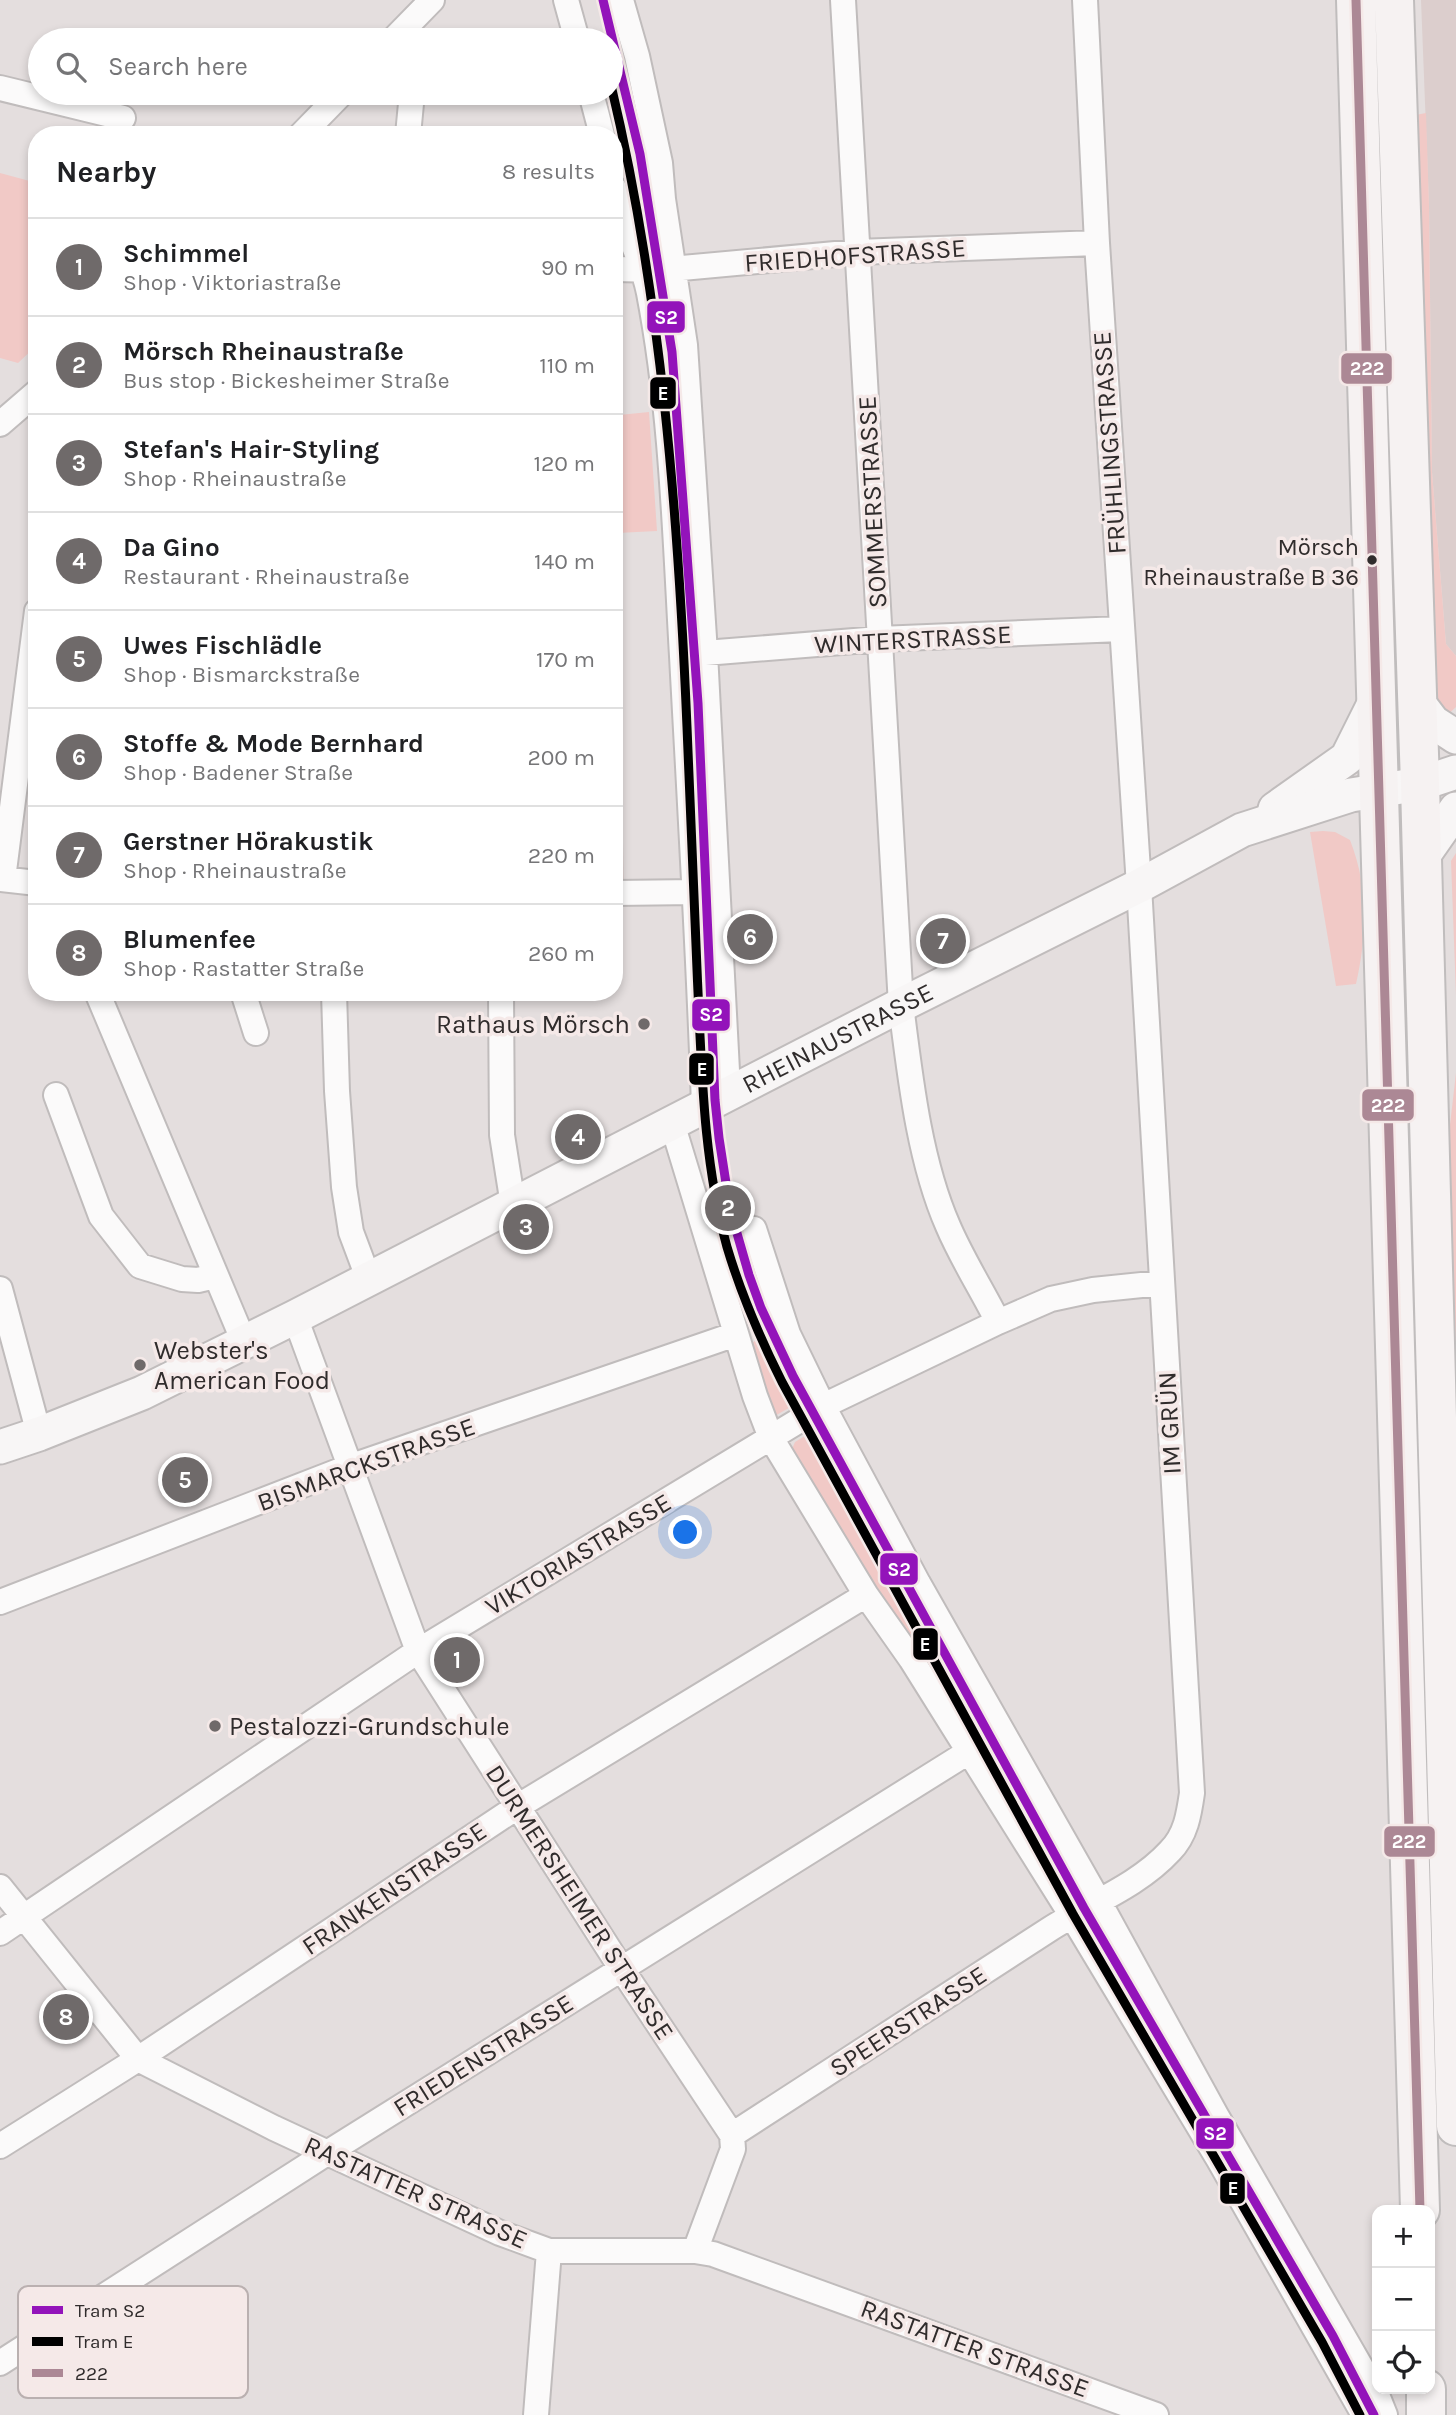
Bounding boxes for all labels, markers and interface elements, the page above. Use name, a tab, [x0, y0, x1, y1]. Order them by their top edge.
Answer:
search box	[28, 28, 623, 105]
icon: search	[52, 48, 90, 86]
text: Search here	[108, 51, 248, 82]
text: Nearby	[56, 154, 156, 190]
text: 8 results	[502, 158, 595, 185]
street label: FRIEDHOFSTRASSE	[743, 232, 967, 279]
text: Schimmel	[123, 238, 249, 269]
text: 1	[75, 254, 83, 281]
text: 90 m	[541, 254, 595, 281]
text: Shop · Viktoriastraße	[123, 269, 341, 296]
line badge: S2	[646, 300, 686, 334]
text: S2	[654, 307, 678, 329]
street label: FRÜHLINGSTRASSE	[1086, 330, 1133, 556]
text: Mörsch Rheinaustraße	[123, 336, 404, 367]
text: 2	[72, 352, 86, 379]
text: 110 m	[539, 352, 595, 379]
line badge: 222	[1340, 352, 1393, 385]
text: 222	[1350, 358, 1384, 380]
text: Bus stop · Bickesheimer Straße	[123, 367, 450, 394]
line badge: E	[649, 376, 677, 410]
text: E	[657, 383, 669, 405]
street label: SOMMERSTRASSE	[851, 395, 894, 609]
text: Stefan's Hair-Styling	[123, 434, 379, 465]
text: 3	[72, 450, 86, 477]
text: 120 m	[533, 450, 595, 477]
text: Shop · Rheinaustraße	[123, 465, 347, 492]
text: Da Gino	[123, 532, 220, 563]
place label: Mörsch Rheinaustraße B 36	[1143, 533, 1359, 591]
text: 4	[72, 548, 86, 575]
text: 140 m	[534, 548, 595, 575]
marker: Mörsch Rheinaustraße B 36	[1365, 553, 1379, 567]
text: Restaurant · Rheinaustraße	[123, 563, 410, 590]
street label: WINTERSTRASSE	[814, 619, 1012, 660]
text: Uwes Fischlädle	[123, 630, 322, 661]
text: 5	[72, 646, 86, 673]
text: 170 m	[536, 646, 595, 673]
text: Shop · Bismarckstraße	[123, 661, 360, 688]
text: Stoffe & Mode Bernhard	[123, 728, 424, 759]
text: 6	[72, 744, 86, 771]
text: 200 m	[527, 744, 595, 771]
text: Shop · Badener Straße	[123, 759, 353, 786]
text: Gerstner Hörakustik	[123, 826, 373, 857]
text: 7	[73, 842, 85, 869]
text: 220 m	[528, 842, 595, 869]
text: Shop · Rheinaustraße	[123, 857, 347, 884]
pin: 6	[727, 911, 773, 963]
pin: 7	[920, 915, 966, 967]
text: Blumenfee	[123, 924, 256, 955]
text: 8	[72, 940, 86, 967]
text: 260 m	[528, 940, 595, 967]
text: Shop · Rastatter Straße	[123, 955, 364, 982]
street label: RHEINAUSTRASSE	[737, 976, 938, 1100]
line badge: S2	[691, 998, 731, 1032]
text: S2	[699, 1004, 723, 1026]
place label: Rathaus Mörsch	[436, 1009, 630, 1040]
marker: Rathaus Mörsch	[636, 1016, 652, 1032]
line badge: E	[688, 1052, 715, 1086]
text: E	[696, 1059, 708, 1081]
line badge: 222	[1361, 1088, 1415, 1122]
text: 222	[1371, 1095, 1405, 1117]
pin: 4	[555, 1111, 601, 1163]
pin: 2	[705, 1182, 751, 1234]
pin: 3	[503, 1201, 549, 1253]
place label: Webster's American Food	[154, 1335, 330, 1396]
marker: Webster's American Food	[132, 1357, 148, 1373]
street label: IM GRÜN	[1151, 1371, 1188, 1475]
street label: BISMARCKSTRASSE	[253, 1411, 479, 1518]
pin: 5	[162, 1454, 208, 1506]
street label: VIKTORIASTRASSE	[480, 1487, 677, 1622]
your location	[668, 1515, 702, 1549]
line badge: S2	[879, 1552, 919, 1586]
text: S2	[887, 1559, 911, 1581]
line badge: E	[912, 1627, 939, 1661]
pin: 1	[434, 1634, 480, 1686]
text: E	[919, 1634, 931, 1656]
place label: Pestalozzi-Grundschule	[229, 1711, 510, 1742]
marker: Pestalozzi-Grundschule	[207, 1718, 223, 1734]
street label: DURMERSHEIMER STRASSE	[479, 1759, 680, 2046]
street label: FRANKENSTRASSE	[296, 1815, 493, 1962]
line badge: 222	[1383, 1825, 1436, 1858]
text: 222	[1392, 1831, 1426, 1853]
street label: SPEERSTRASSE	[824, 1959, 993, 2084]
street label: FRIEDENSTRASSE	[387, 1988, 579, 2123]
pin: 8	[43, 1991, 89, 2043]
line badge: S2	[1195, 2117, 1235, 2150]
text: S2	[1203, 2123, 1227, 2145]
street label: RASTATTER STRASSE	[300, 2129, 532, 2256]
line badge: E	[1219, 2172, 1246, 2205]
text: E	[1227, 2178, 1239, 2200]
map controls	[1372, 2205, 1435, 2394]
button: +	[1372, 2205, 1435, 2268]
button: −	[1372, 2268, 1435, 2331]
legend	[18, 2286, 248, 2398]
street label: RASTATTER STRASSE	[856, 2293, 1093, 2404]
text: Tram S2	[75, 2300, 145, 2322]
text: Tram E	[75, 2331, 133, 2353]
button: locate	[1372, 2331, 1435, 2394]
text: 222	[75, 2363, 108, 2385]

